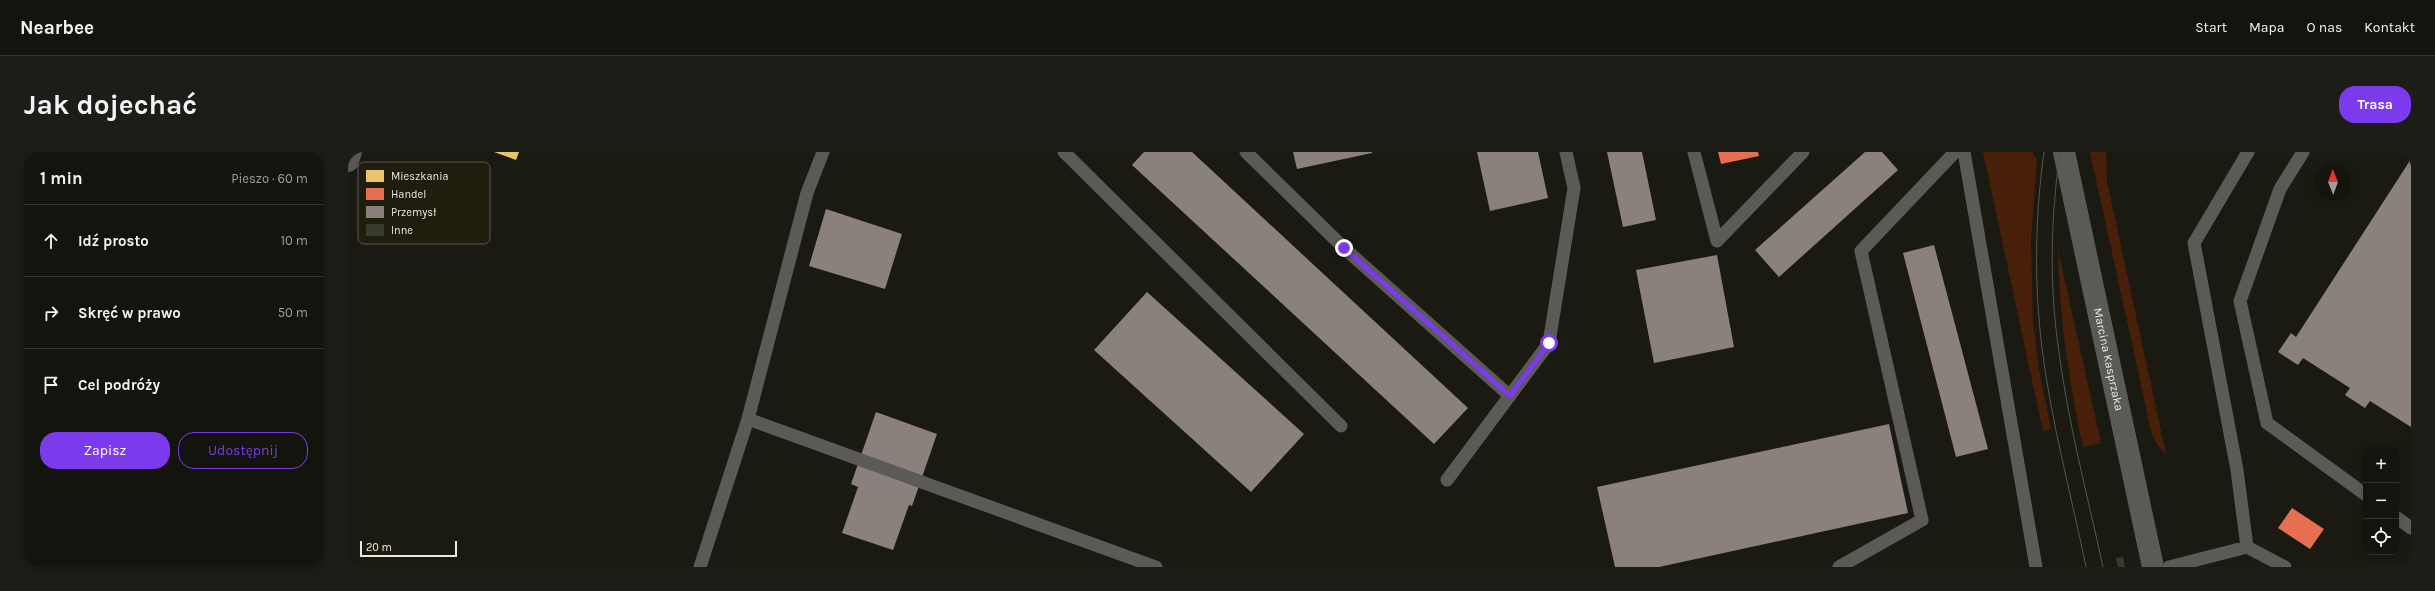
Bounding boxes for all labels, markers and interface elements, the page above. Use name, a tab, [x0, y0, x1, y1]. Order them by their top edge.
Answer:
text: Nearbee	[20, 17, 94, 39]
text: Start	[2195, 19, 2227, 36]
text: Mapa	[2249, 19, 2284, 36]
text: O nas	[2306, 19, 2342, 36]
text: Kontakt	[2364, 19, 2415, 36]
button: Trasa	[2339, 86, 2411, 123]
text: Jak dojechać	[24, 88, 197, 121]
legend	[358, 162, 490, 244]
north arrow	[2315, 164, 2351, 200]
text: 1 min	[40, 168, 83, 188]
text: Mieszkania	[391, 170, 448, 183]
text: Pieszo · 60 m	[231, 171, 308, 186]
text: Handel	[391, 188, 426, 201]
text: Przemysł	[391, 206, 437, 219]
text: Inne	[391, 224, 413, 237]
icon: ahead	[40, 230, 62, 252]
text: Idź prosto	[78, 232, 149, 250]
text: 10 m	[281, 233, 308, 248]
route end	[1335, 239, 1353, 257]
icon: right	[40, 302, 62, 324]
text: Skręć w prawo	[78, 304, 181, 322]
text: 50 m	[278, 305, 308, 320]
street label: Marcina Kasprzaka	[2091, 307, 2126, 412]
route start	[1540, 334, 1558, 352]
icon: arrive	[40, 374, 62, 396]
text: Cel podróży	[78, 376, 160, 394]
button: Zapisz	[40, 432, 170, 469]
button: Udostępnij	[178, 432, 308, 469]
map controls	[2363, 447, 2399, 555]
button: +	[2363, 447, 2399, 483]
button: −	[2363, 483, 2399, 519]
button: locate	[2363, 519, 2399, 555]
scale bar	[360, 539, 457, 558]
text: 20 m	[366, 541, 392, 554]

